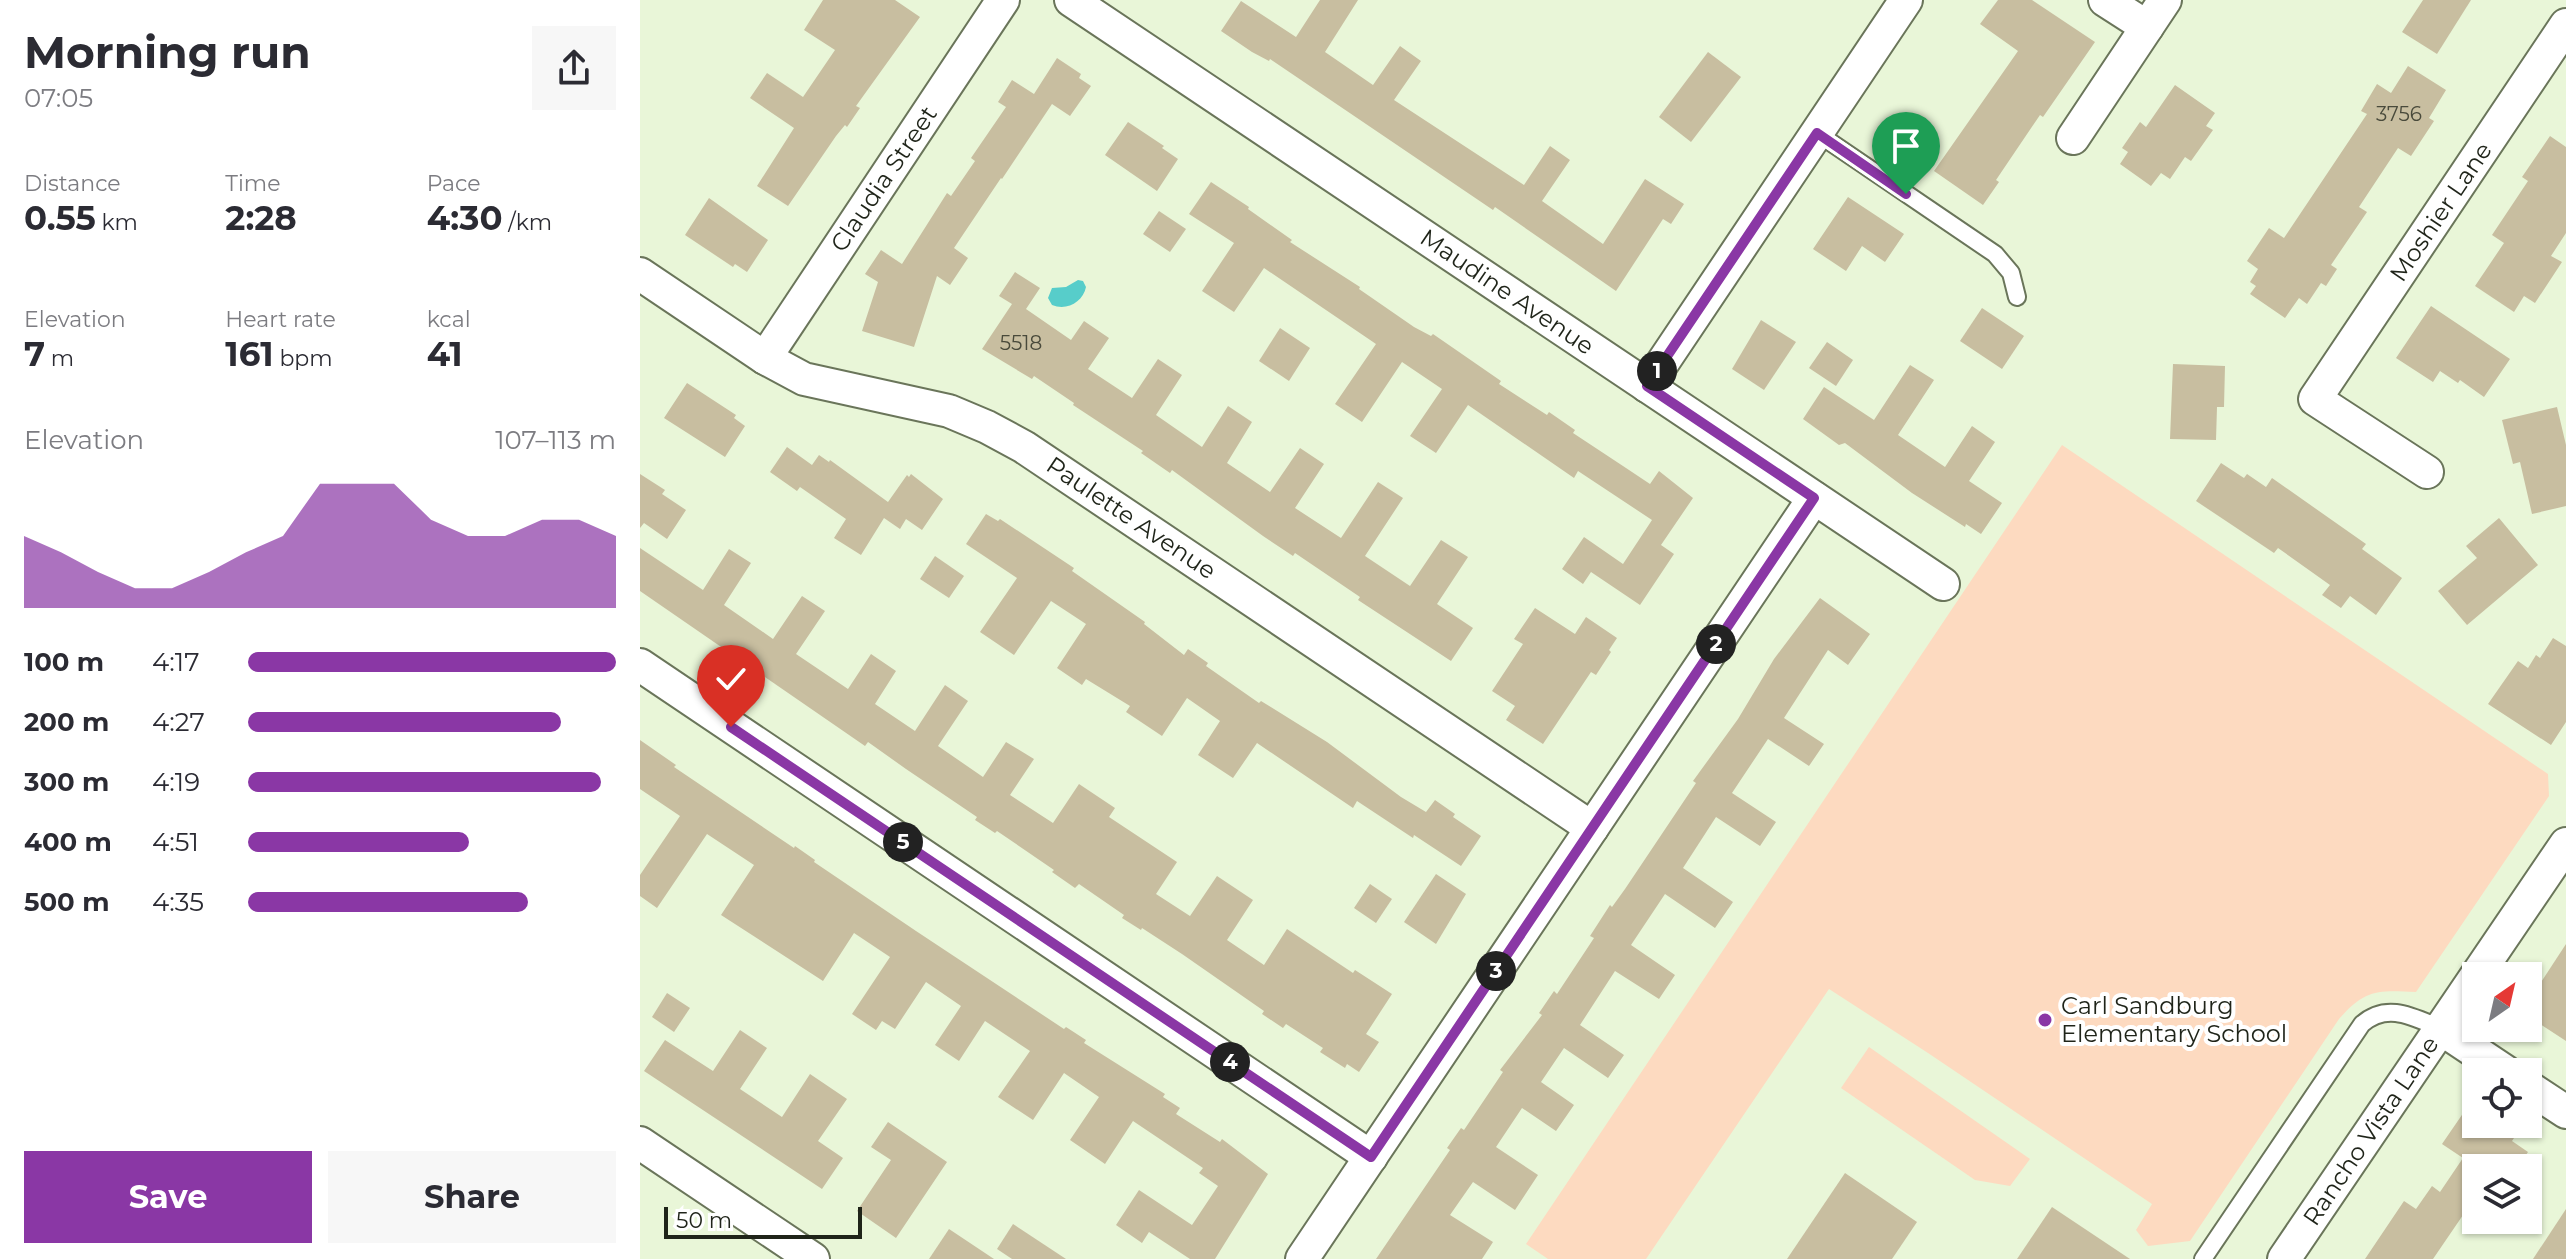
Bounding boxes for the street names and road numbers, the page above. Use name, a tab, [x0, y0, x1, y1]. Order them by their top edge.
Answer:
street label: Claudia Street	[824, 100, 943, 257]
street label: Moshier Lane	[2383, 137, 2498, 287]
street label: Maudine Avenue	[1415, 223, 1600, 361]
street label: Paulette Avenue	[1041, 450, 1222, 585]
street label: Rancho Vista Lane	[2297, 1031, 2445, 1231]

